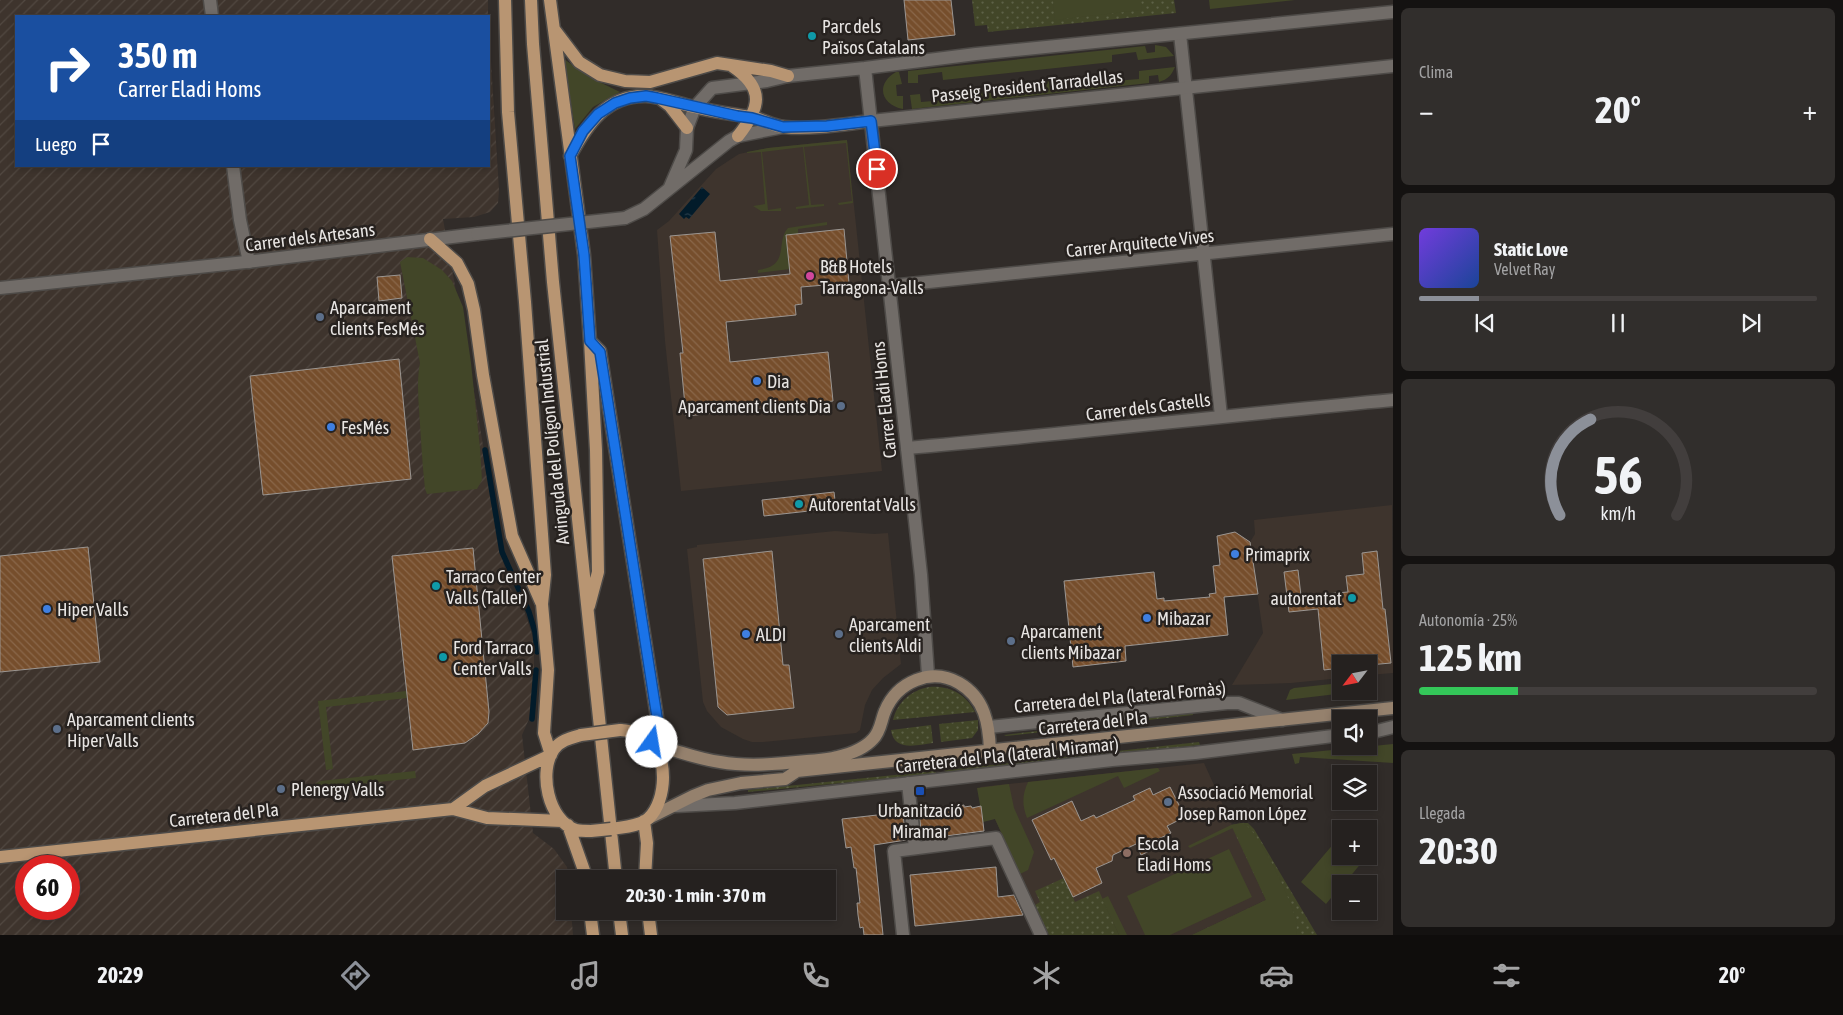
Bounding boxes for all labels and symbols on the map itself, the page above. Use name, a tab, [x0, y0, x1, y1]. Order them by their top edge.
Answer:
place label: Parc dels Països Catalans	[822, 16, 925, 58]
marker: Parc dels Països Catalans	[806, 30, 818, 42]
street label: Passeig President Tarradellas	[930, 65, 1124, 107]
pin	[856, 148, 898, 190]
street label: Carrer dels Artesans	[244, 219, 376, 255]
street label: Carrer Arquitecte Vives	[1065, 225, 1215, 261]
place label: B&B Hotels Tarragona-Valls	[820, 256, 924, 298]
marker: B&B Hotels Tarragona-Valls	[804, 270, 816, 282]
place label: Aparcament clients FesMés	[330, 297, 424, 339]
marker: Aparcament clients FesMés	[314, 311, 326, 323]
street label: Avinguda del Polígon Industrial	[531, 338, 573, 546]
street label: Carrer Eladi Homs	[867, 341, 901, 459]
place label: Dia	[767, 371, 790, 392]
marker: Dia	[751, 375, 763, 387]
street label: Carrer dels Castells	[1085, 389, 1211, 425]
place label: Aparcament clients Dia	[678, 396, 831, 417]
marker: Aparcament clients Dia	[835, 400, 847, 412]
place label: FesMés	[341, 417, 389, 438]
marker: FesMés	[325, 421, 337, 433]
place label: Autorentat Valls	[809, 494, 916, 515]
marker: Autorentat Valls	[793, 498, 805, 510]
place label: Primaprix	[1245, 544, 1310, 565]
marker: Primaprix	[1229, 548, 1241, 560]
place label: Tarraco Center Valls (Taller)	[446, 566, 541, 608]
marker: Tarraco Center Valls (Taller)	[430, 580, 442, 592]
place label: autorentat	[1271, 588, 1342, 609]
marker: autorentat	[1346, 592, 1358, 604]
place label: Hiper Valls	[57, 599, 129, 620]
marker: Hiper Valls	[41, 603, 53, 615]
place label: Mibazar	[1157, 608, 1211, 629]
marker: Mibazar	[1141, 612, 1153, 624]
place label: Aparcament clients Aldi	[849, 614, 930, 656]
place label: Aparcament clients Mibazar	[1021, 621, 1121, 663]
place label: ALDI	[756, 624, 786, 645]
marker: ALDI	[740, 628, 752, 640]
marker: Aparcament clients Aldi	[833, 628, 845, 640]
marker: Aparcament clients Mibazar	[1005, 635, 1017, 647]
place label: Ford Tarraco Center Valls	[453, 637, 533, 679]
marker: Ford Tarraco Center Valls	[437, 651, 449, 663]
north arrow	[1332, 655, 1378, 700]
street label: Carretera del Pla (lateral Fornàs)	[1013, 677, 1227, 717]
street label: Carretera del Pla	[1037, 707, 1149, 739]
place label: Aparcament clients Hiper Valls	[67, 709, 195, 751]
position arrow	[625, 715, 677, 767]
marker: Aparcament clients Hiper Valls	[51, 723, 63, 735]
street label: Carretera del Pla (lateral Miramar)	[894, 733, 1120, 777]
place label: Plenergy Valls	[291, 779, 384, 800]
place label: Associació Memorial Josep Ramon López	[1178, 782, 1313, 824]
marker: Plenergy Valls	[275, 783, 287, 795]
marker: Urbanització Miramar	[914, 785, 926, 797]
marker: Associació Memorial Josep Ramon López	[1162, 796, 1174, 808]
street label: Carretera del Pla	[168, 799, 280, 831]
place label: Urbanització Miramar	[878, 800, 963, 842]
place label: Escola Eladi Homs	[1137, 833, 1211, 875]
marker: Escola Eladi Homs	[1121, 847, 1133, 859]
speed limit sign: 60	[15, 855, 80, 920]

